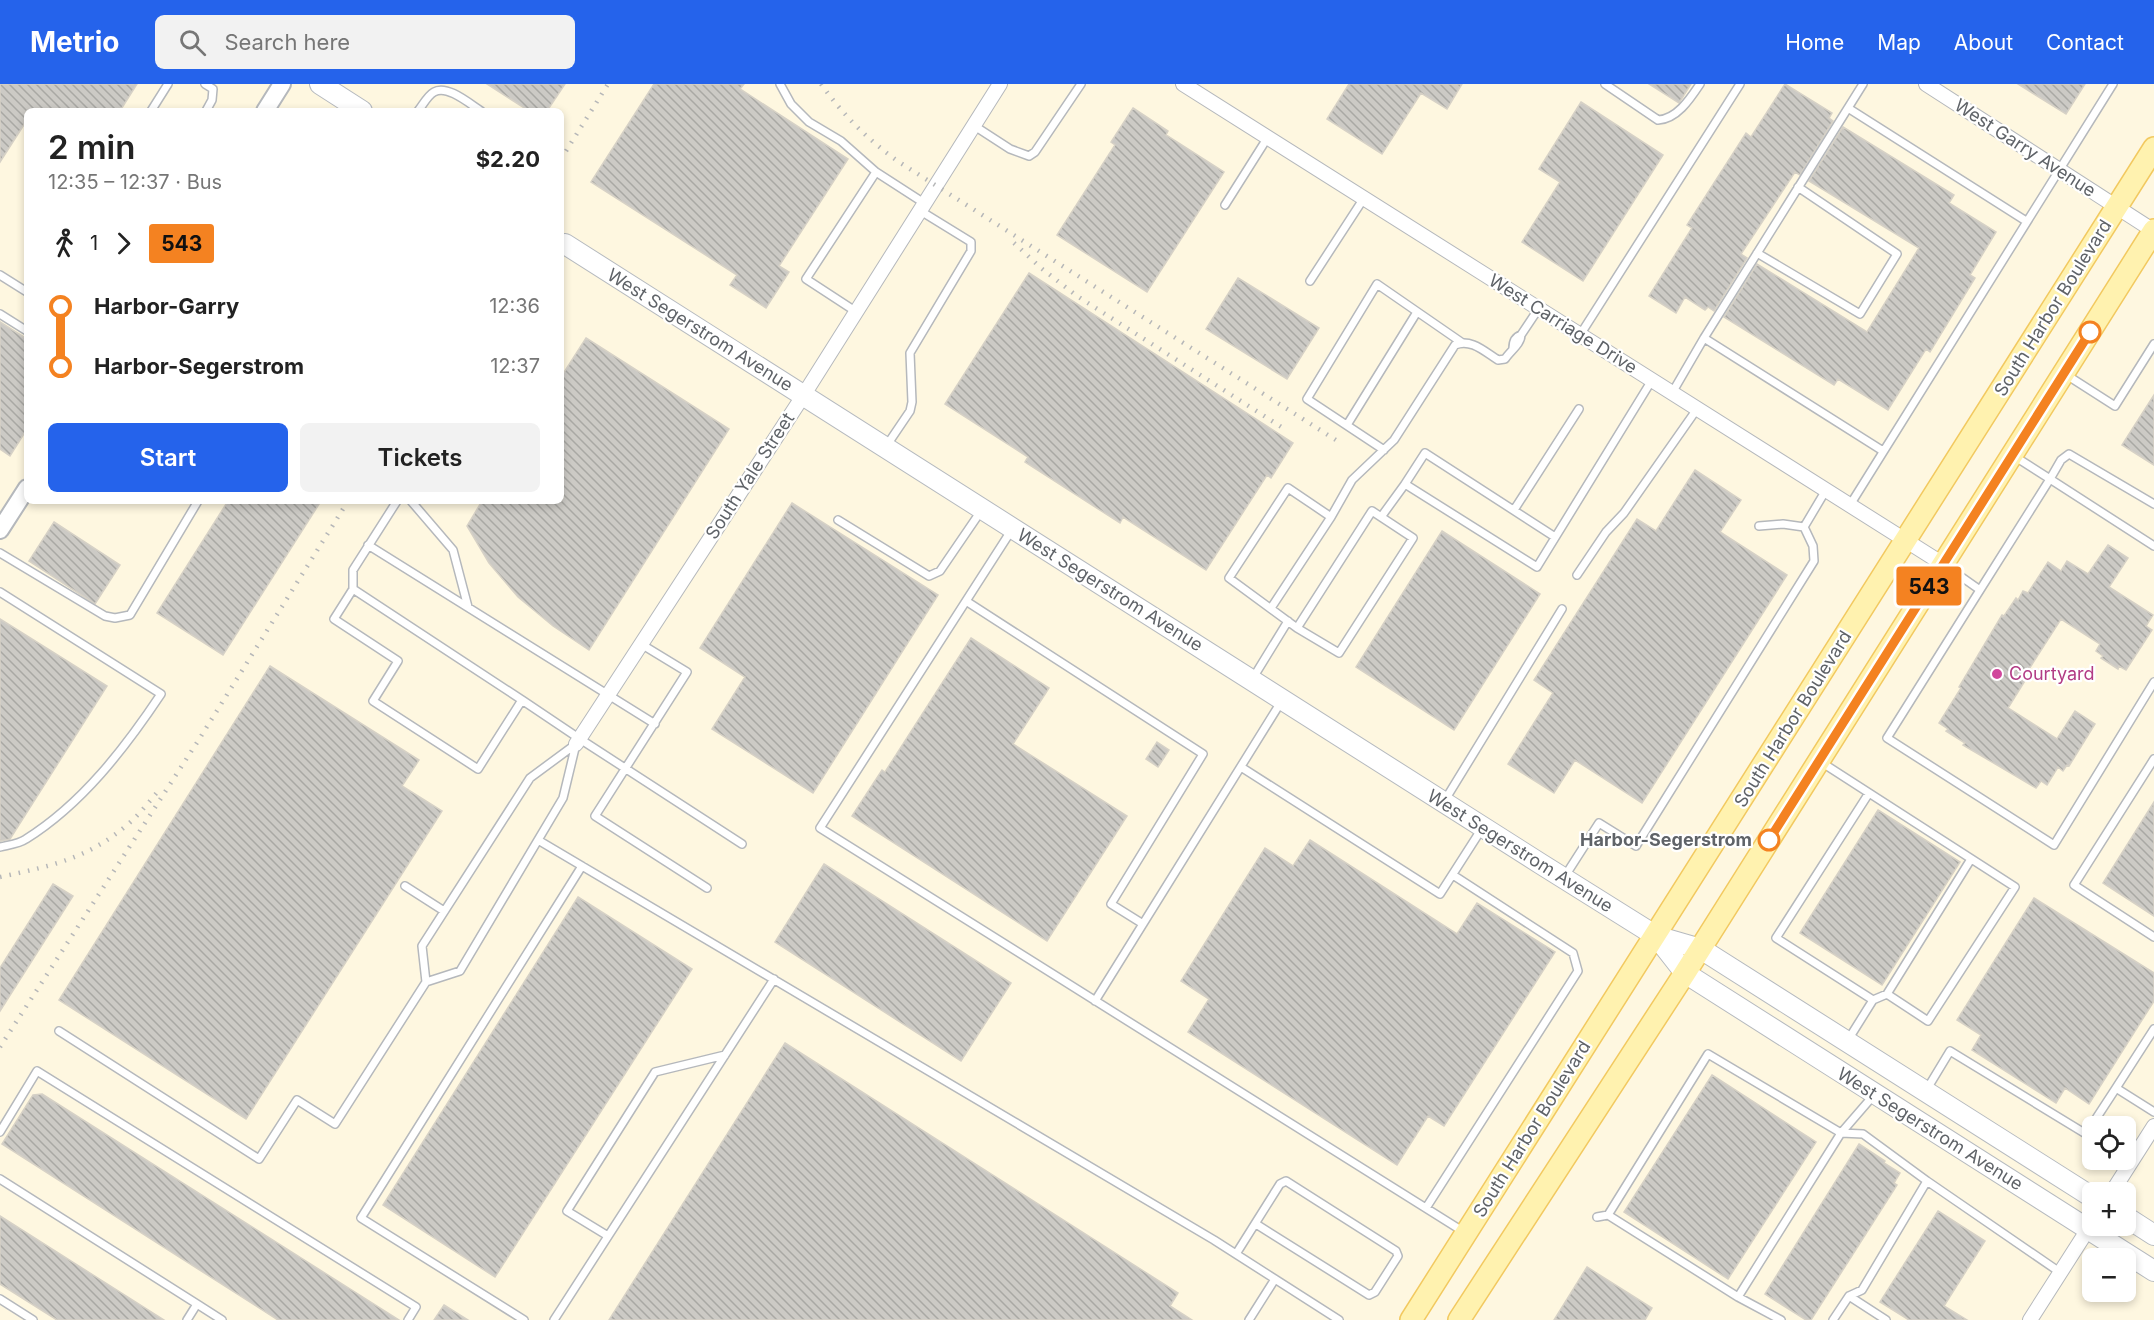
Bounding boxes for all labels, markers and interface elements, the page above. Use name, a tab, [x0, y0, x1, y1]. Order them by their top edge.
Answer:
search box	[155, 15, 575, 69]
text: Metrio	[30, 25, 119, 59]
icon: search	[176, 26, 209, 59]
text: Search here	[224, 29, 350, 55]
text: Home	[1785, 30, 1844, 55]
text: Map	[1877, 30, 1921, 55]
text: About	[1954, 30, 2013, 55]
text: Contact	[2046, 30, 2124, 55]
street label: West Garry Avenue	[1951, 94, 2100, 201]
text: 2 min	[48, 127, 135, 167]
text: $2.20	[476, 146, 540, 172]
text: 12:35 – 12:37 · Bus	[48, 170, 222, 194]
street label: South Harbor Boulevard	[1990, 216, 2116, 400]
icon: walk	[48, 227, 81, 260]
icon: forward	[107, 227, 140, 260]
text: 1	[90, 231, 98, 255]
text: 543	[161, 231, 202, 256]
street label: West Segerstrom Avenue	[604, 264, 797, 395]
street label: West Carriage Drive	[1485, 269, 1641, 378]
text: Harbor-Garry	[94, 293, 239, 319]
text: 12:36	[489, 294, 540, 318]
unlabelled marker	[2079, 321, 2101, 343]
text: Harbor-Segerstrom	[94, 353, 304, 379]
text: 12:37	[490, 354, 540, 378]
street label: South Yale Street	[701, 409, 798, 543]
button: Start	[48, 423, 288, 492]
button: Tickets	[300, 423, 540, 492]
street label: West Segerstrom Avenue	[1014, 524, 1207, 655]
line badge: 543	[1894, 566, 1964, 606]
text: 543	[1908, 574, 1950, 599]
street label: South Harbor Boulevard	[1730, 627, 1856, 811]
place label: Courtyard	[2009, 663, 2095, 684]
marker: Courtyard	[1990, 667, 2004, 681]
street label: West Segerstrom Avenue	[1424, 785, 1617, 916]
place label: Harbor-Segerstrom	[1580, 829, 1752, 850]
marker: Harbor-Segerstrom	[1758, 829, 1780, 851]
street label: South Harbor Boulevard	[1469, 1037, 1595, 1221]
street label: West Segerstrom Avenue	[1834, 1063, 2027, 1194]
map controls	[2082, 1116, 2136, 1302]
button: locate	[2082, 1116, 2136, 1170]
button: +	[2082, 1182, 2136, 1236]
button: −	[2082, 1248, 2136, 1302]

